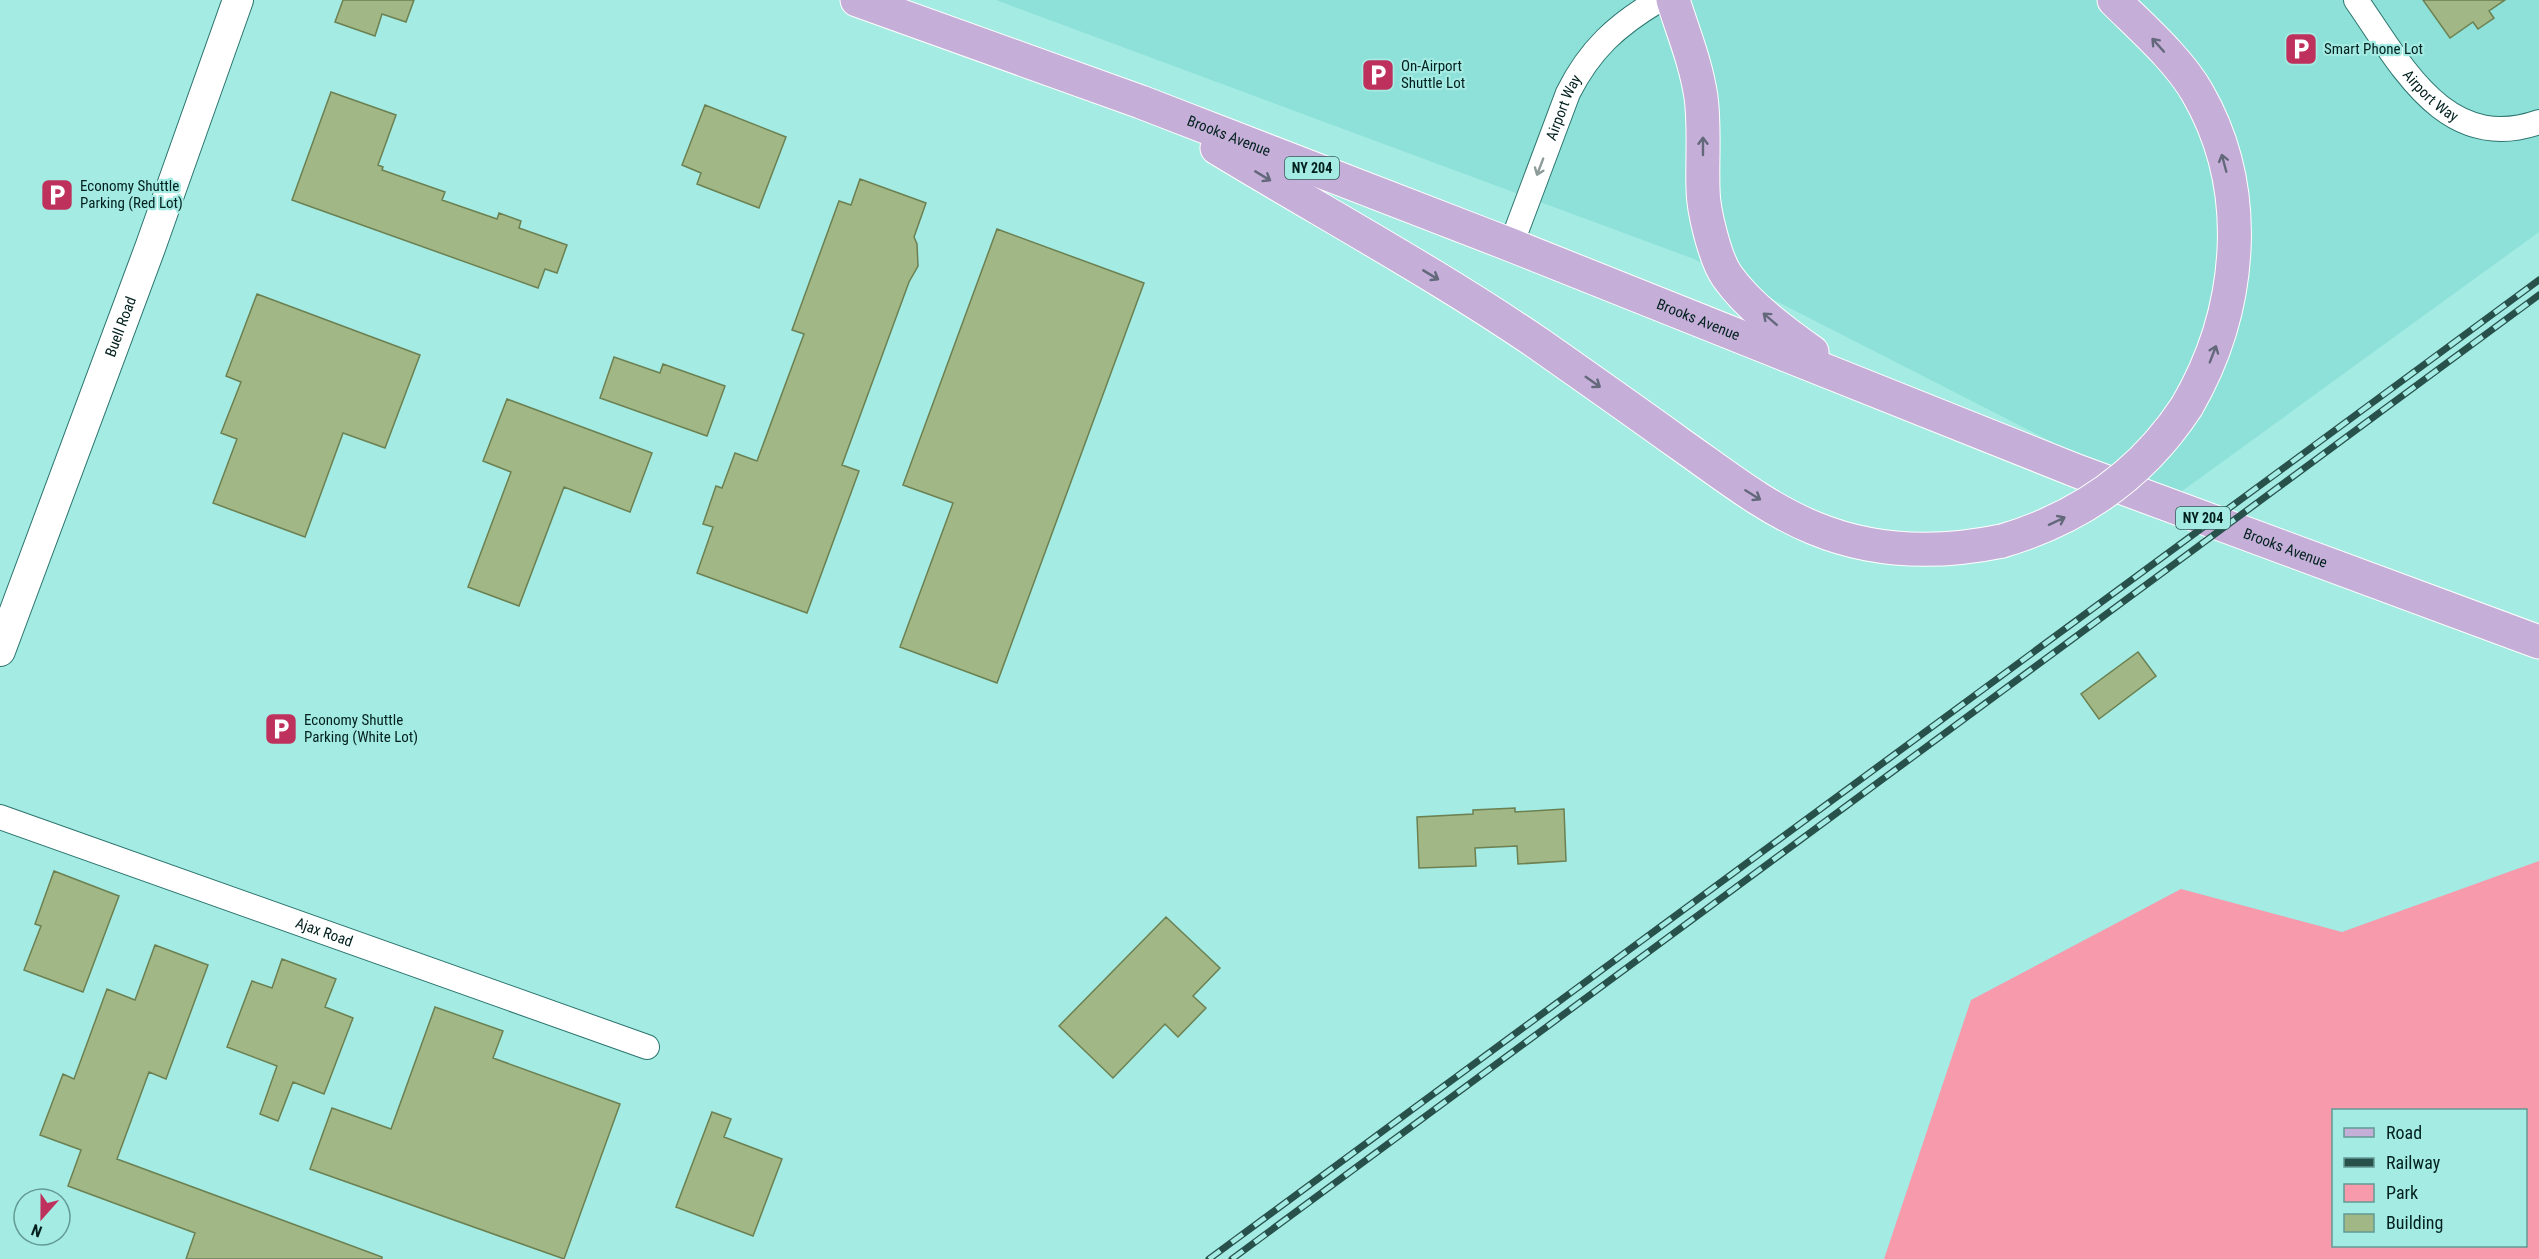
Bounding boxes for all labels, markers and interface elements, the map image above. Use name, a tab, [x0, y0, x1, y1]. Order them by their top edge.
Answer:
parking icon: Smart Phone Lot	[2283, 31, 2319, 67]
one-way arrow	[2151, 38, 2165, 53]
place label: Smart Phone Lot	[2324, 40, 2423, 58]
parking icon: On-Airport Shuttle Lot	[1360, 57, 1396, 93]
place label: On-Airport Shuttle Lot	[1401, 57, 1465, 92]
street label: Airport Way	[2399, 66, 2461, 126]
street label: Airport Way	[1542, 72, 1585, 143]
street label: Brooks Avenue	[1185, 112, 1273, 160]
one-way arrow	[1697, 137, 1709, 157]
one-way arrow	[2218, 153, 2230, 172]
road number: NY 204	[1285, 157, 1339, 179]
one-way arrow	[1533, 158, 1544, 176]
one-way arrow	[1254, 170, 1271, 182]
parking icon: Economy Shuttle Parking (Red Lot)	[39, 177, 75, 213]
place label: Economy Shuttle Parking (Red Lot)	[80, 177, 183, 212]
one-way arrow	[1422, 269, 1439, 281]
street label: Buell Road	[101, 294, 140, 359]
street label: Brooks Avenue	[1654, 295, 1742, 344]
one-way arrow	[1763, 312, 1778, 326]
one-way arrow	[2209, 345, 2220, 364]
one-way arrow	[1585, 376, 1601, 388]
one-way arrow	[1744, 489, 1761, 501]
road number: NY 204	[2176, 507, 2230, 529]
one-way arrow	[2047, 514, 2065, 526]
street label: Brooks Avenue	[2241, 524, 2330, 572]
parking icon: Economy Shuttle Parking (White Lot)	[263, 711, 299, 747]
place label: Economy Shuttle Parking (White Lot)	[304, 711, 418, 746]
street label: Ajax Road	[293, 914, 355, 951]
legend	[2332, 1109, 2527, 1247]
text: Road	[2386, 1122, 2422, 1143]
text: Railway	[2386, 1152, 2441, 1173]
text: Park	[2386, 1182, 2418, 1203]
north arrow	[12, 1187, 72, 1247]
text: Building	[2386, 1212, 2443, 1233]
text: N	[29, 1220, 45, 1241]

